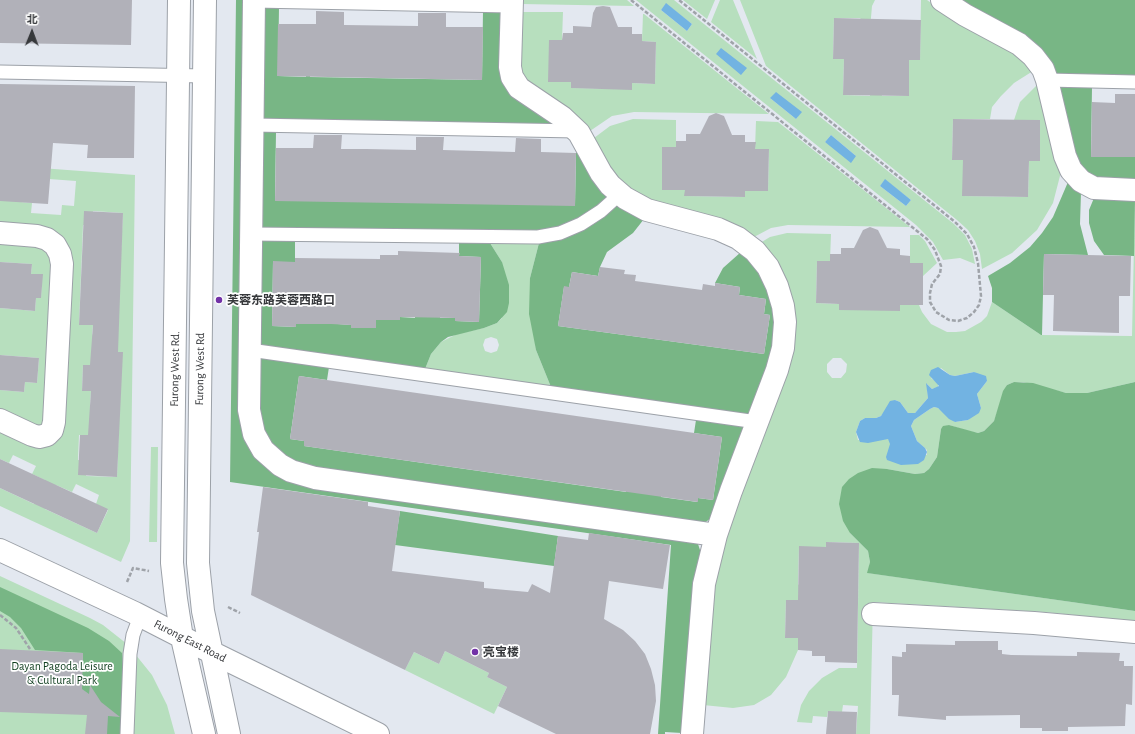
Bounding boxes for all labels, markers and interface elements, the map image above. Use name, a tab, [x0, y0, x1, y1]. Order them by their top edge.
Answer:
north arrow	[12, 12, 52, 52]
text: 北	[27, 14, 38, 25]
place label: 芙蓉东路芙蓉西路口	[227, 293, 335, 307]
marker: 芙蓉东路芙蓉西路口	[214, 295, 224, 305]
street label: Furong West Rd.	[167, 331, 183, 407]
street label: Furong West Rd	[192, 333, 208, 405]
street label: Furong East Road	[151, 617, 229, 665]
place label: 亮宝楼	[483, 645, 519, 659]
marker: 亮宝楼	[470, 647, 480, 657]
park label: Dayan Pagoda Leisure & Cultural Park	[11, 659, 113, 687]

